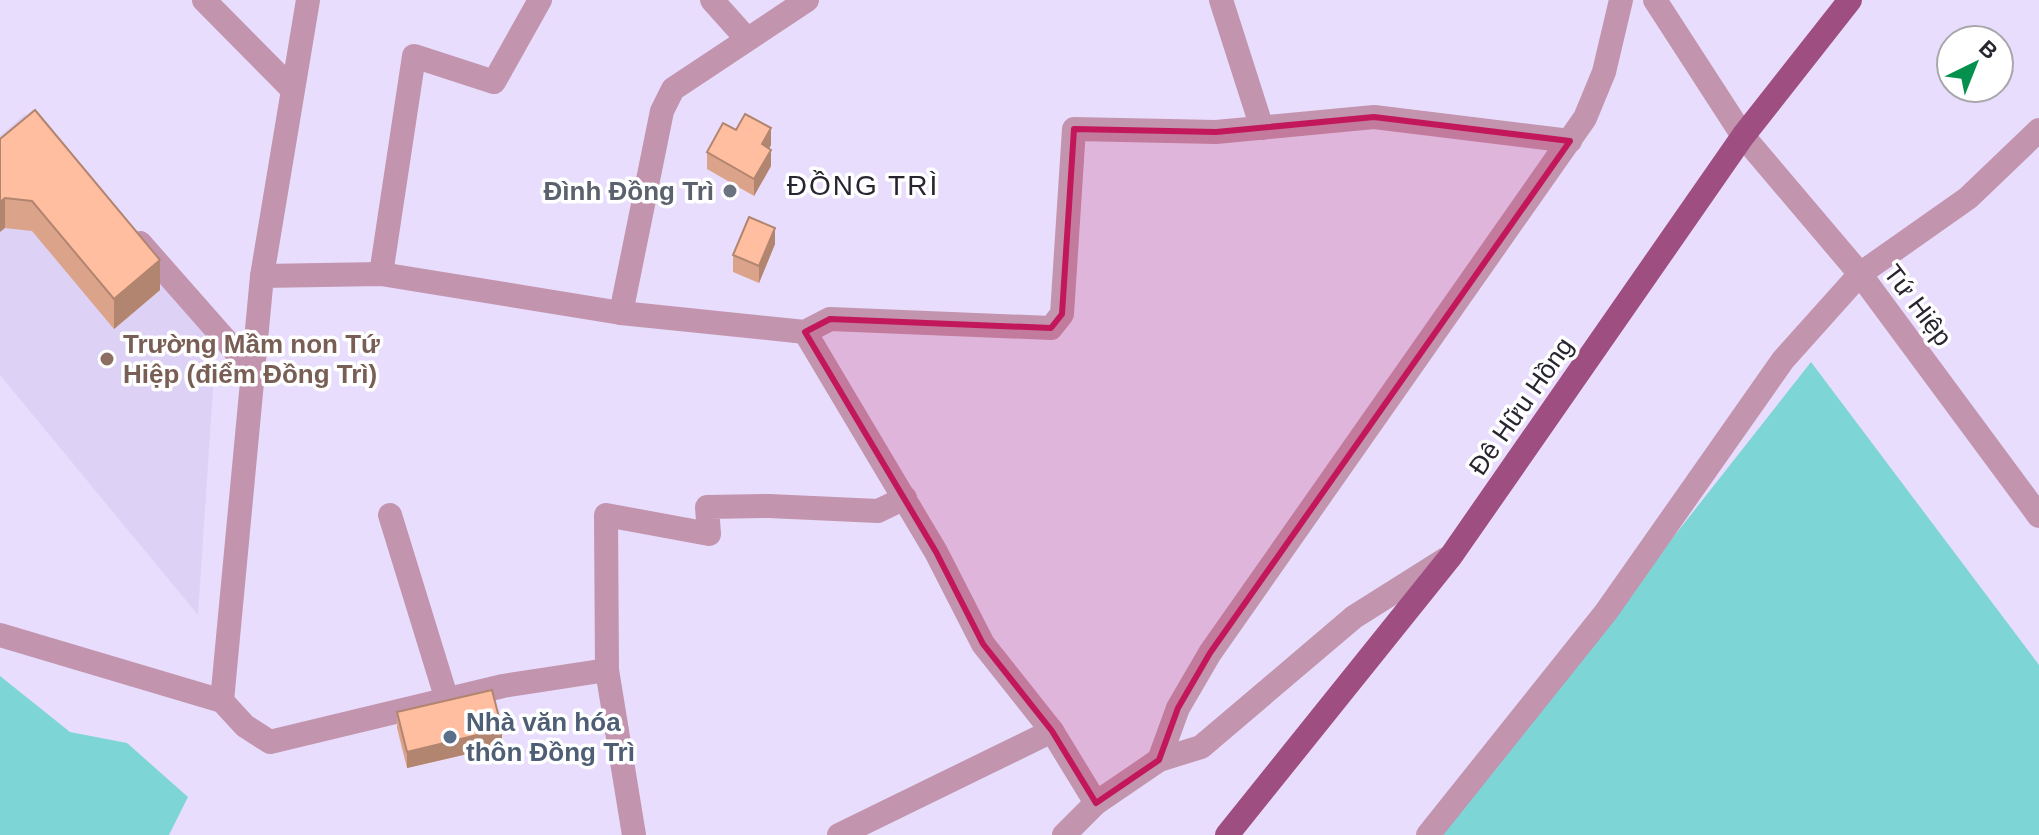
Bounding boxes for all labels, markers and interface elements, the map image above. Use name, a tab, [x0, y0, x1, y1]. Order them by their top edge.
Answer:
north arrow	[1935, 24, 2015, 104]
text: B	[1974, 35, 2003, 64]
district label: ĐỒNG TRÌ	[787, 170, 939, 201]
place label: Đình Đồng Trì	[544, 176, 714, 206]
marker: Đình Đồng Trì	[721, 182, 739, 200]
street label: Tứ Hiệp	[1878, 258, 1958, 352]
place label: Trường Mầm non Tứ Hiệp (điểm Đồng Trì)	[123, 329, 380, 389]
street label: Đê Hữu Hồng	[1463, 332, 1579, 480]
marker: Trường Mầm non Tứ Hiệp (điểm Đồng Trì)	[98, 350, 116, 368]
place label: Nhà văn hóa thôn Đồng Trì	[466, 707, 635, 767]
marker: Nhà văn hóa thôn Đồng Trì	[441, 728, 459, 746]

